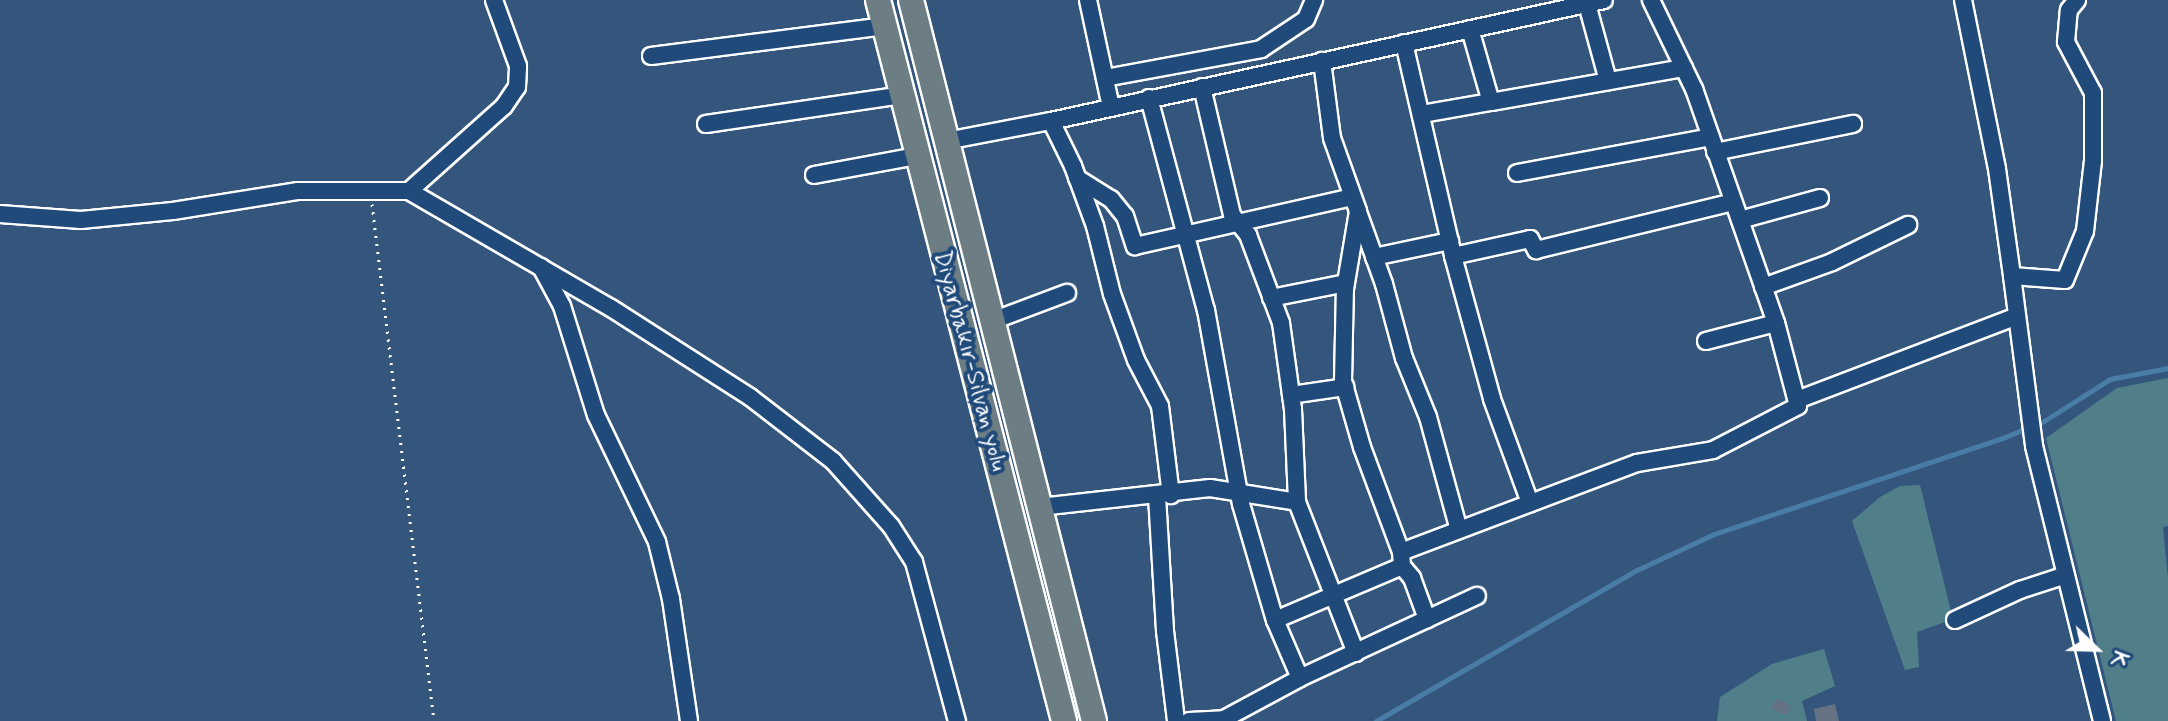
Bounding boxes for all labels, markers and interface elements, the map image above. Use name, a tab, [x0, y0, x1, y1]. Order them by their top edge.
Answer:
street label: Diyarbakır-Silvan yolu	[927, 249, 1013, 473]
north arrow	[2056, 609, 2136, 689]
text: K	[2102, 646, 2134, 671]

